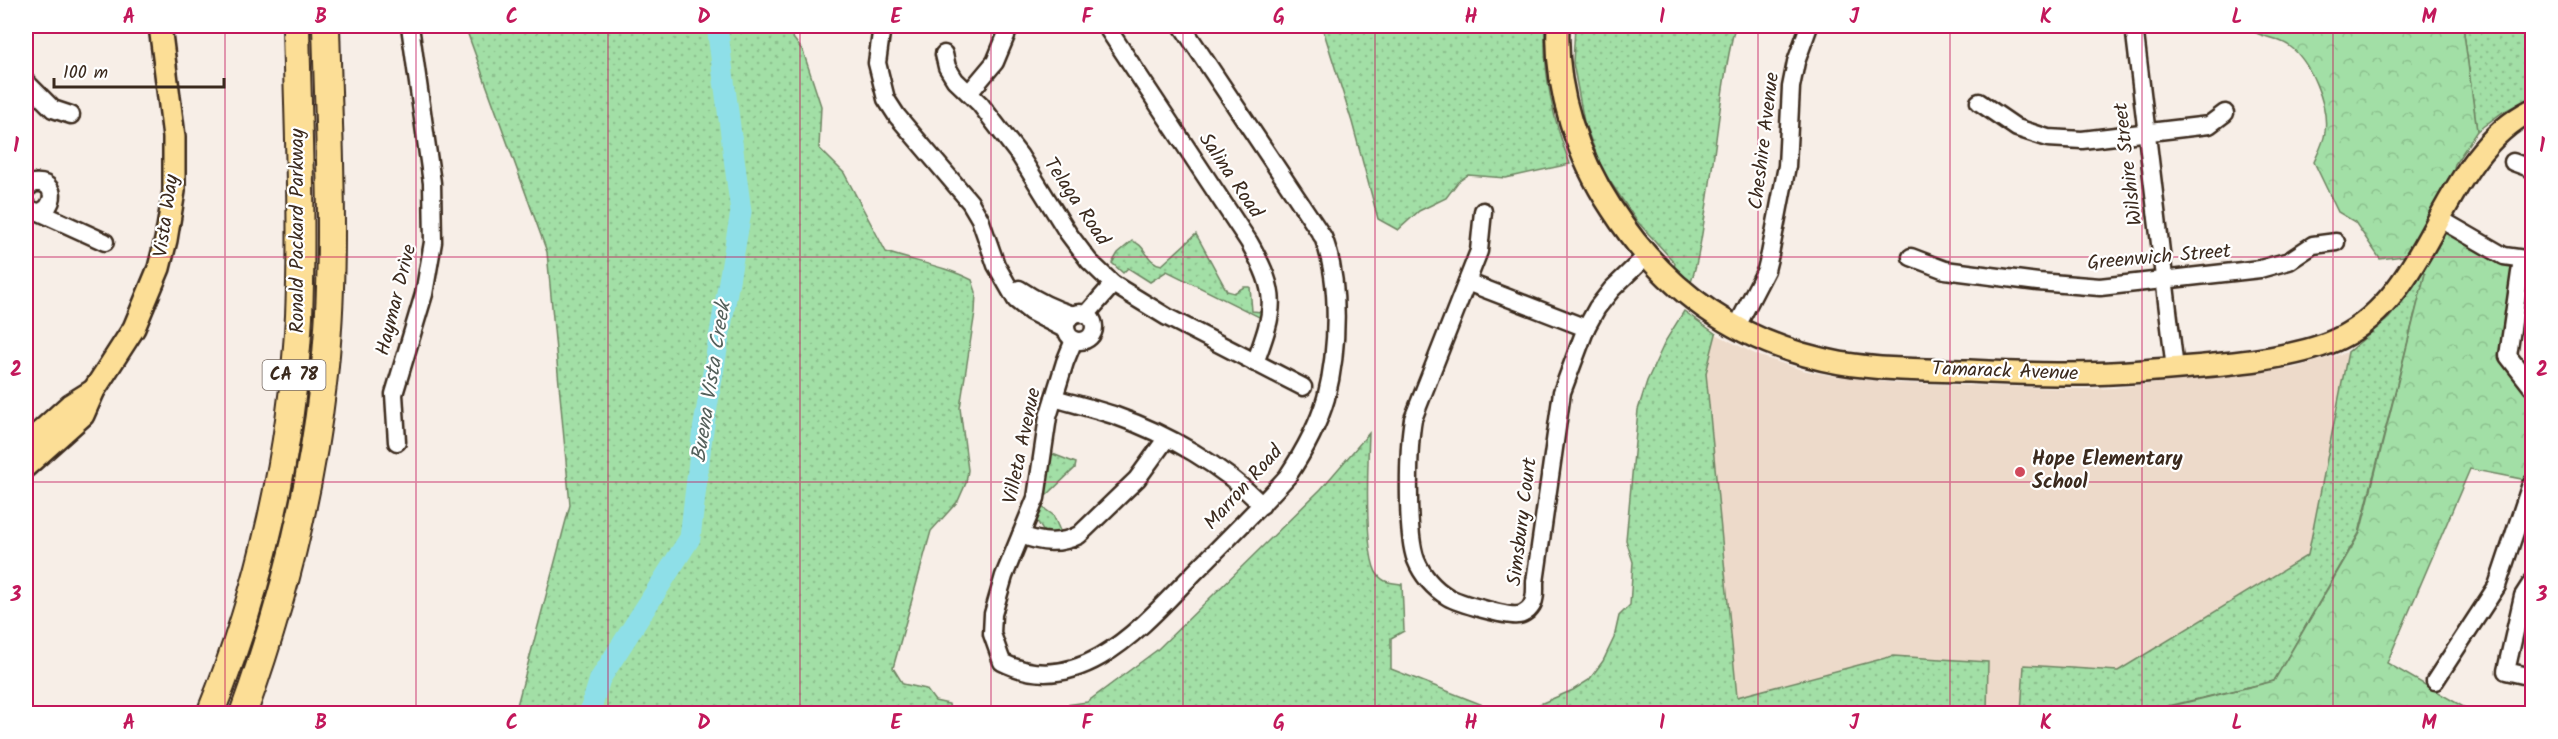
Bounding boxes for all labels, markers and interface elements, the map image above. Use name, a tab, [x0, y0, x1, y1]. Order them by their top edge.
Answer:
text: A	[123, 2, 135, 34]
text: B	[315, 2, 327, 34]
text: C	[506, 2, 518, 34]
text: D	[697, 2, 711, 34]
text: E	[890, 2, 902, 34]
text: F	[1082, 2, 1094, 34]
text: G	[1273, 2, 1285, 34]
text: H	[1464, 2, 1478, 34]
text: I	[1659, 2, 1665, 34]
text: J	[1849, 2, 1860, 34]
text: K	[2040, 2, 2052, 34]
text: L	[2232, 2, 2242, 34]
text: M	[2421, 2, 2437, 34]
scale bar	[54, 51, 224, 89]
text: 100 m	[63, 59, 108, 88]
street label: Cheshire Avenue	[1741, 70, 1789, 212]
street label: Wilshire Street	[2106, 100, 2152, 227]
street label: Salina Road	[1189, 127, 1271, 226]
street label: Ronald Packard Parkway	[282, 128, 314, 333]
text: 1	[13, 131, 19, 163]
text: 1	[2539, 131, 2545, 163]
street label: Telaga Road	[1035, 151, 1118, 254]
street label: Vista Way	[145, 172, 189, 260]
street label: Greenwich Street	[2086, 236, 2232, 280]
street label: Haymar Drive	[368, 241, 426, 359]
water label: Buena Vista Creek	[683, 296, 741, 465]
street label: Tamarack Avenue	[1931, 353, 2079, 391]
text: 2	[10, 355, 22, 387]
text: 2	[2536, 355, 2548, 387]
road number: CA 78	[262, 360, 326, 390]
street label: Villeta Avenue	[995, 385, 1051, 507]
street label: Marron Road	[1197, 437, 1292, 538]
place label: Hope Elementary School	[2032, 444, 2183, 499]
street label: Simsbury Court	[1499, 456, 1547, 588]
marker: Hope Elementary School	[2013, 465, 2027, 479]
text: 3	[10, 580, 22, 612]
text: 3	[2536, 580, 2548, 612]
text: A	[123, 708, 135, 739]
text: B	[315, 708, 327, 739]
text: C	[506, 708, 518, 739]
text: D	[697, 708, 711, 739]
text: E	[890, 708, 902, 739]
text: F	[1082, 708, 1094, 739]
text: G	[1273, 708, 1285, 739]
text: H	[1464, 708, 1478, 739]
text: I	[1659, 708, 1665, 739]
text: J	[1849, 708, 1860, 739]
text: K	[2040, 708, 2052, 739]
text: L	[2232, 708, 2242, 739]
text: M	[2421, 708, 2437, 739]

